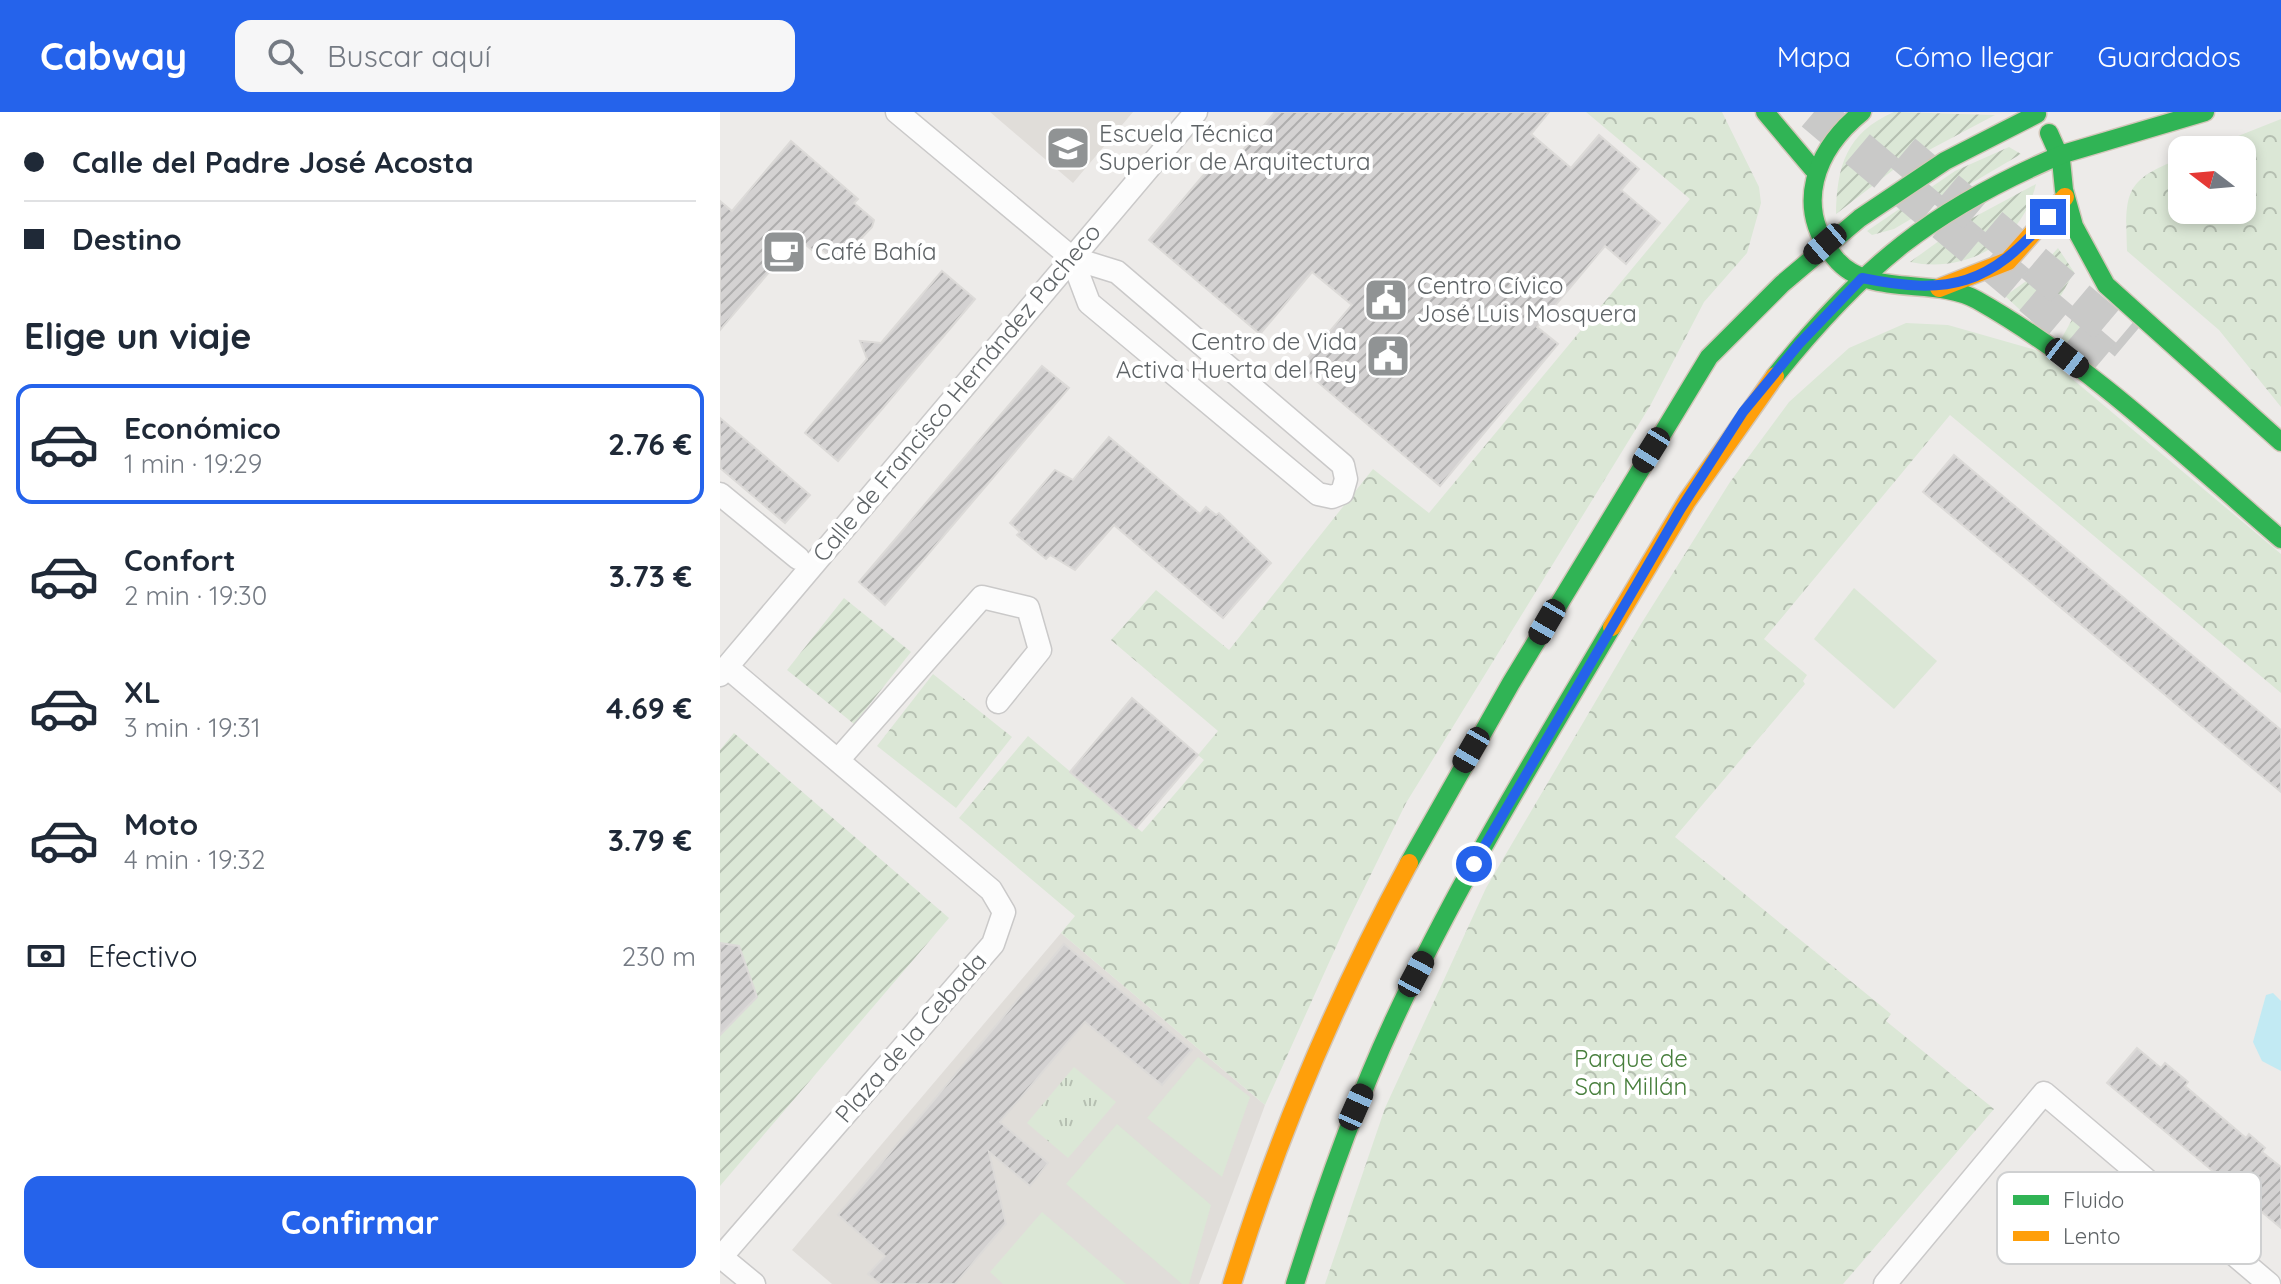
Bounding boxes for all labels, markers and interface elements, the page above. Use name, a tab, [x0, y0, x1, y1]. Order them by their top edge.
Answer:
search box	[235, 20, 795, 92]
text: Cabway	[40, 32, 187, 80]
icon: search	[263, 34, 307, 78]
text: Buscar aquí	[327, 37, 491, 75]
text: Mapa	[1777, 39, 1851, 74]
text: Cómo llegar	[1895, 39, 2054, 74]
text: Guardados	[2098, 39, 2241, 74]
place label: Escuela Técnica Superior de Arquitectura	[1099, 118, 1370, 176]
school or university icon: Escuela Técnica Superior de Arquitectura	[1044, 124, 1092, 172]
north arrow	[2168, 136, 2256, 224]
map controls	[2168, 136, 2256, 224]
text: Calle del Padre José Acosta	[72, 143, 474, 181]
route end	[2030, 199, 2066, 235]
street label: Calle de Francisco Hernández Pacheco	[806, 217, 1107, 568]
car	[1799, 219, 1851, 269]
text: Destino	[72, 220, 182, 258]
cafe icon: Café Bahía	[760, 228, 808, 276]
place label: Café Bahía	[815, 236, 937, 266]
place label: Centro Cívico José Luis Mosquera	[1417, 270, 1637, 328]
public building icon: Centro Cívico José Luis Mosquera	[1362, 276, 1410, 324]
text: Elige un viaje	[24, 313, 252, 358]
place label: Centro de Vida Activa Huerta del Rey	[1116, 326, 1357, 384]
public building icon: Centro de Vida Activa Huerta del Rey	[1364, 332, 1412, 380]
car	[2041, 334, 2093, 382]
icon: car	[28, 408, 100, 480]
text: Económico	[124, 409, 281, 447]
car	[1628, 423, 1674, 477]
text: 2.76 €	[608, 425, 692, 463]
text: 1 min · 19:29	[124, 447, 262, 480]
icon: car	[28, 540, 100, 612]
text: Confort	[124, 541, 236, 579]
text: 3.73 €	[609, 557, 692, 595]
text: 2 min · 19:30	[124, 579, 267, 612]
car	[1525, 595, 1569, 649]
icon: car	[28, 672, 100, 744]
text: XL	[124, 673, 161, 711]
text: 4.69 €	[606, 689, 692, 727]
text: 3 min · 19:31	[124, 711, 261, 744]
car	[1449, 723, 1493, 777]
icon: car	[28, 804, 100, 876]
text: Moto	[124, 805, 198, 843]
text: 3.79 €	[608, 821, 692, 859]
text: 4 min · 19:32	[124, 843, 265, 876]
route start	[1456, 846, 1492, 882]
icon: cash	[24, 934, 68, 978]
text: Efectivo	[88, 937, 198, 975]
text: 230 m	[622, 940, 696, 973]
street label: Plaza de la Cebada	[828, 946, 992, 1129]
car	[1394, 947, 1438, 1001]
park label: Parque de San Millán	[1574, 1043, 1688, 1101]
car	[1335, 1080, 1377, 1134]
legend	[1997, 1172, 2261, 1264]
button: Confirmar	[24, 1176, 696, 1268]
text: Fluido	[2063, 1186, 2124, 1214]
text: Lento	[2063, 1222, 2121, 1250]

